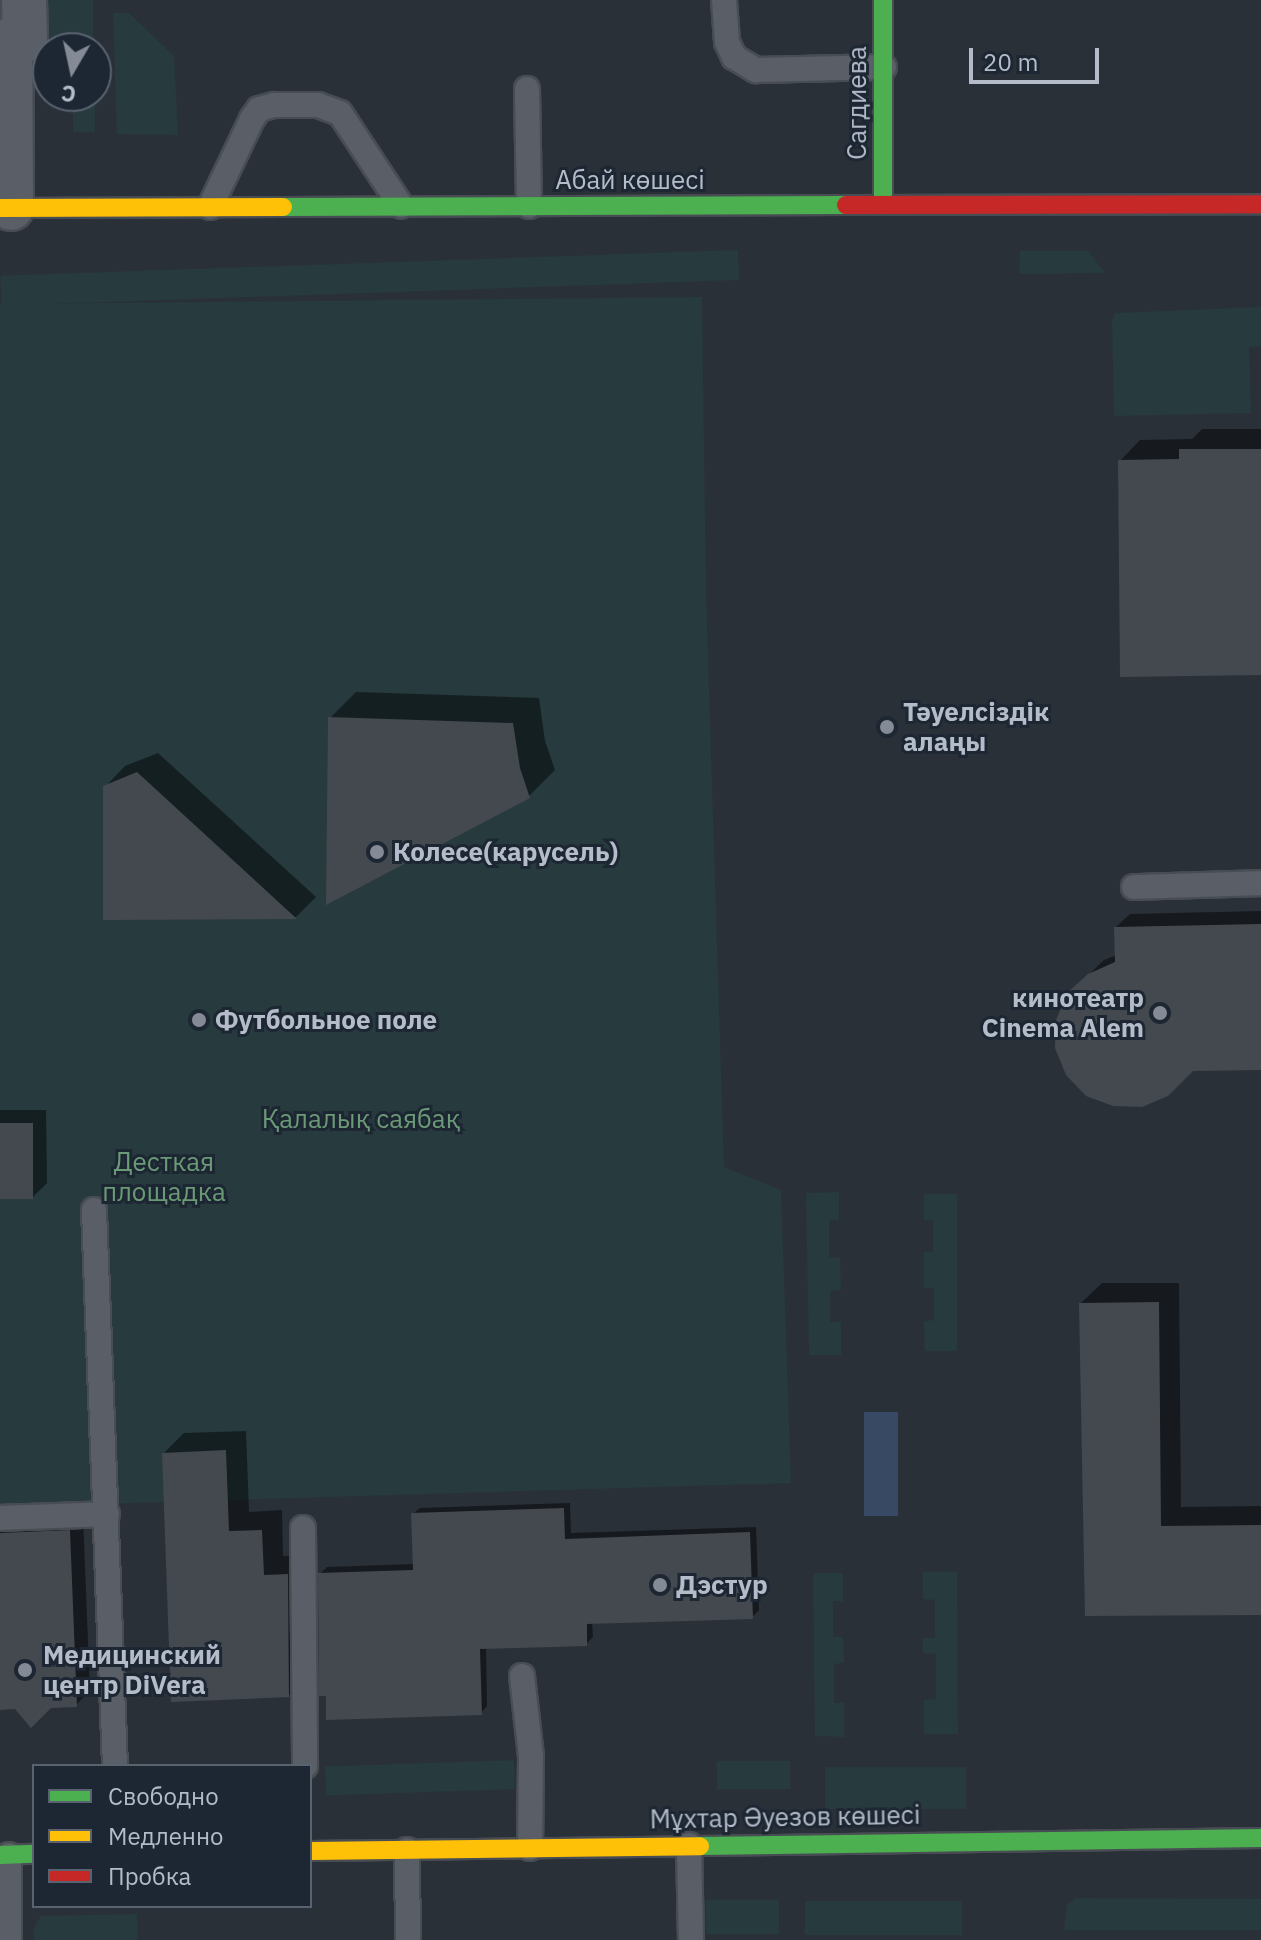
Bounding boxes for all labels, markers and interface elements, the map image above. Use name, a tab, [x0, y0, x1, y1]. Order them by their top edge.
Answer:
north arrow	[32, 32, 112, 112]
scale bar	[973, 32, 1103, 82]
street label: Сагдиева	[841, 46, 873, 160]
text: 20 m	[983, 46, 1038, 78]
text: С	[59, 79, 78, 110]
street label: Абай көшесі	[555, 164, 705, 196]
place label: Тәуелсіздік алаңы	[903, 696, 1049, 758]
marker: Тәуелсіздік алаңы	[878, 718, 896, 736]
place label: Колесе(карусель)	[393, 836, 618, 868]
marker: Колесе(карусель)	[368, 843, 386, 861]
place label: кинотеатр Cinema Alem	[982, 982, 1144, 1044]
place label: Футбольное поле	[215, 1004, 437, 1036]
marker: кинотеатр Cinema Alem	[1151, 1004, 1169, 1022]
marker: Футбольное поле	[190, 1011, 208, 1029]
park label: Қалалық саябақ	[262, 1103, 460, 1135]
park label: Десткая площадка	[102, 1146, 226, 1208]
place label: Дэстур	[676, 1569, 768, 1601]
marker: Дэстур	[651, 1576, 669, 1594]
place label: Медицинский центр DiVera	[43, 1639, 221, 1700]
marker: Медицинский центр DiVera	[14, 1659, 36, 1681]
legend	[32, 1764, 312, 1908]
text: Свободно	[108, 1780, 219, 1812]
street label: Мұхтар Әуезов көшесі	[649, 1799, 921, 1835]
text: Медленно	[108, 1820, 224, 1852]
text: Пробка	[108, 1860, 191, 1892]

